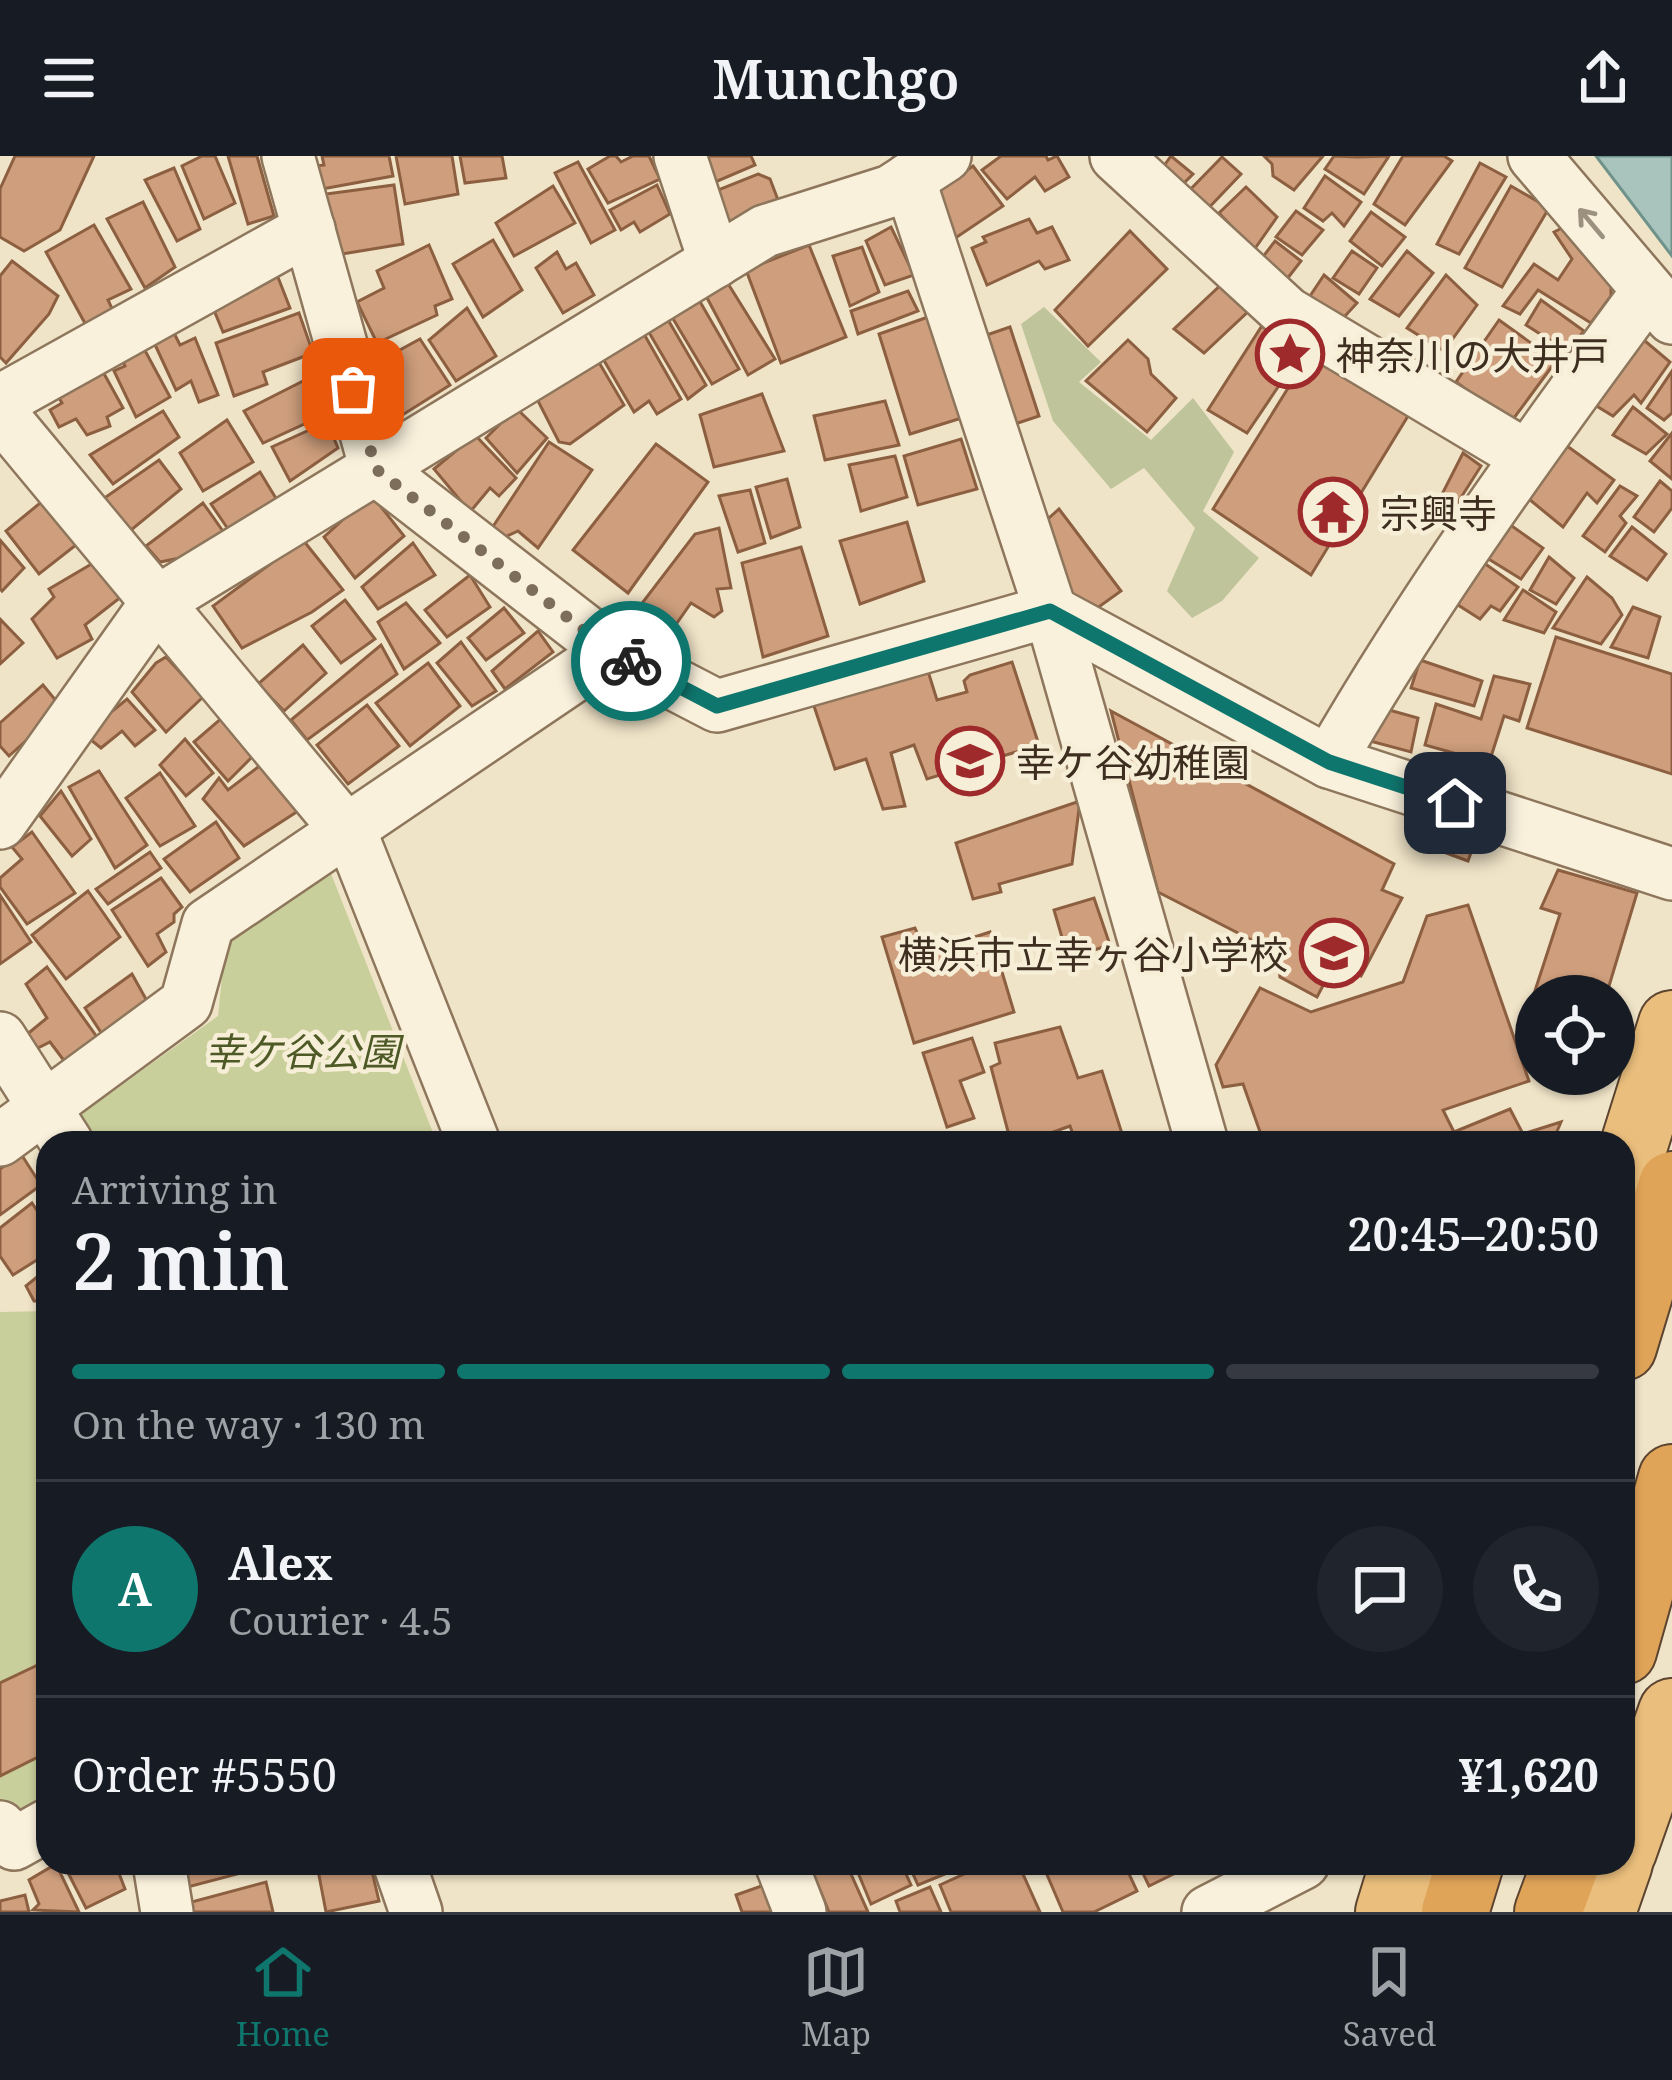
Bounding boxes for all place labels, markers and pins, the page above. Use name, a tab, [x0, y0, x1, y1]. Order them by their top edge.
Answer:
place icon: 神奈川の大井戸	[1255, 319, 1325, 389]
place label: 神奈川の大井戸	[1336, 328, 1609, 381]
pin	[302, 338, 404, 440]
temple icon: 宗興寺	[1298, 477, 1368, 547]
place label: 宗興寺	[1380, 486, 1497, 539]
school or university icon: 幸ケ谷幼稚園	[935, 726, 1005, 796]
place label: 幸ケ谷幼稚園	[1016, 735, 1250, 788]
pin	[1404, 752, 1506, 854]
school or university icon: 横浜市立幸ヶ谷小学校	[1299, 918, 1369, 988]
place label: 横浜市立幸ヶ谷小学校	[898, 927, 1288, 980]

